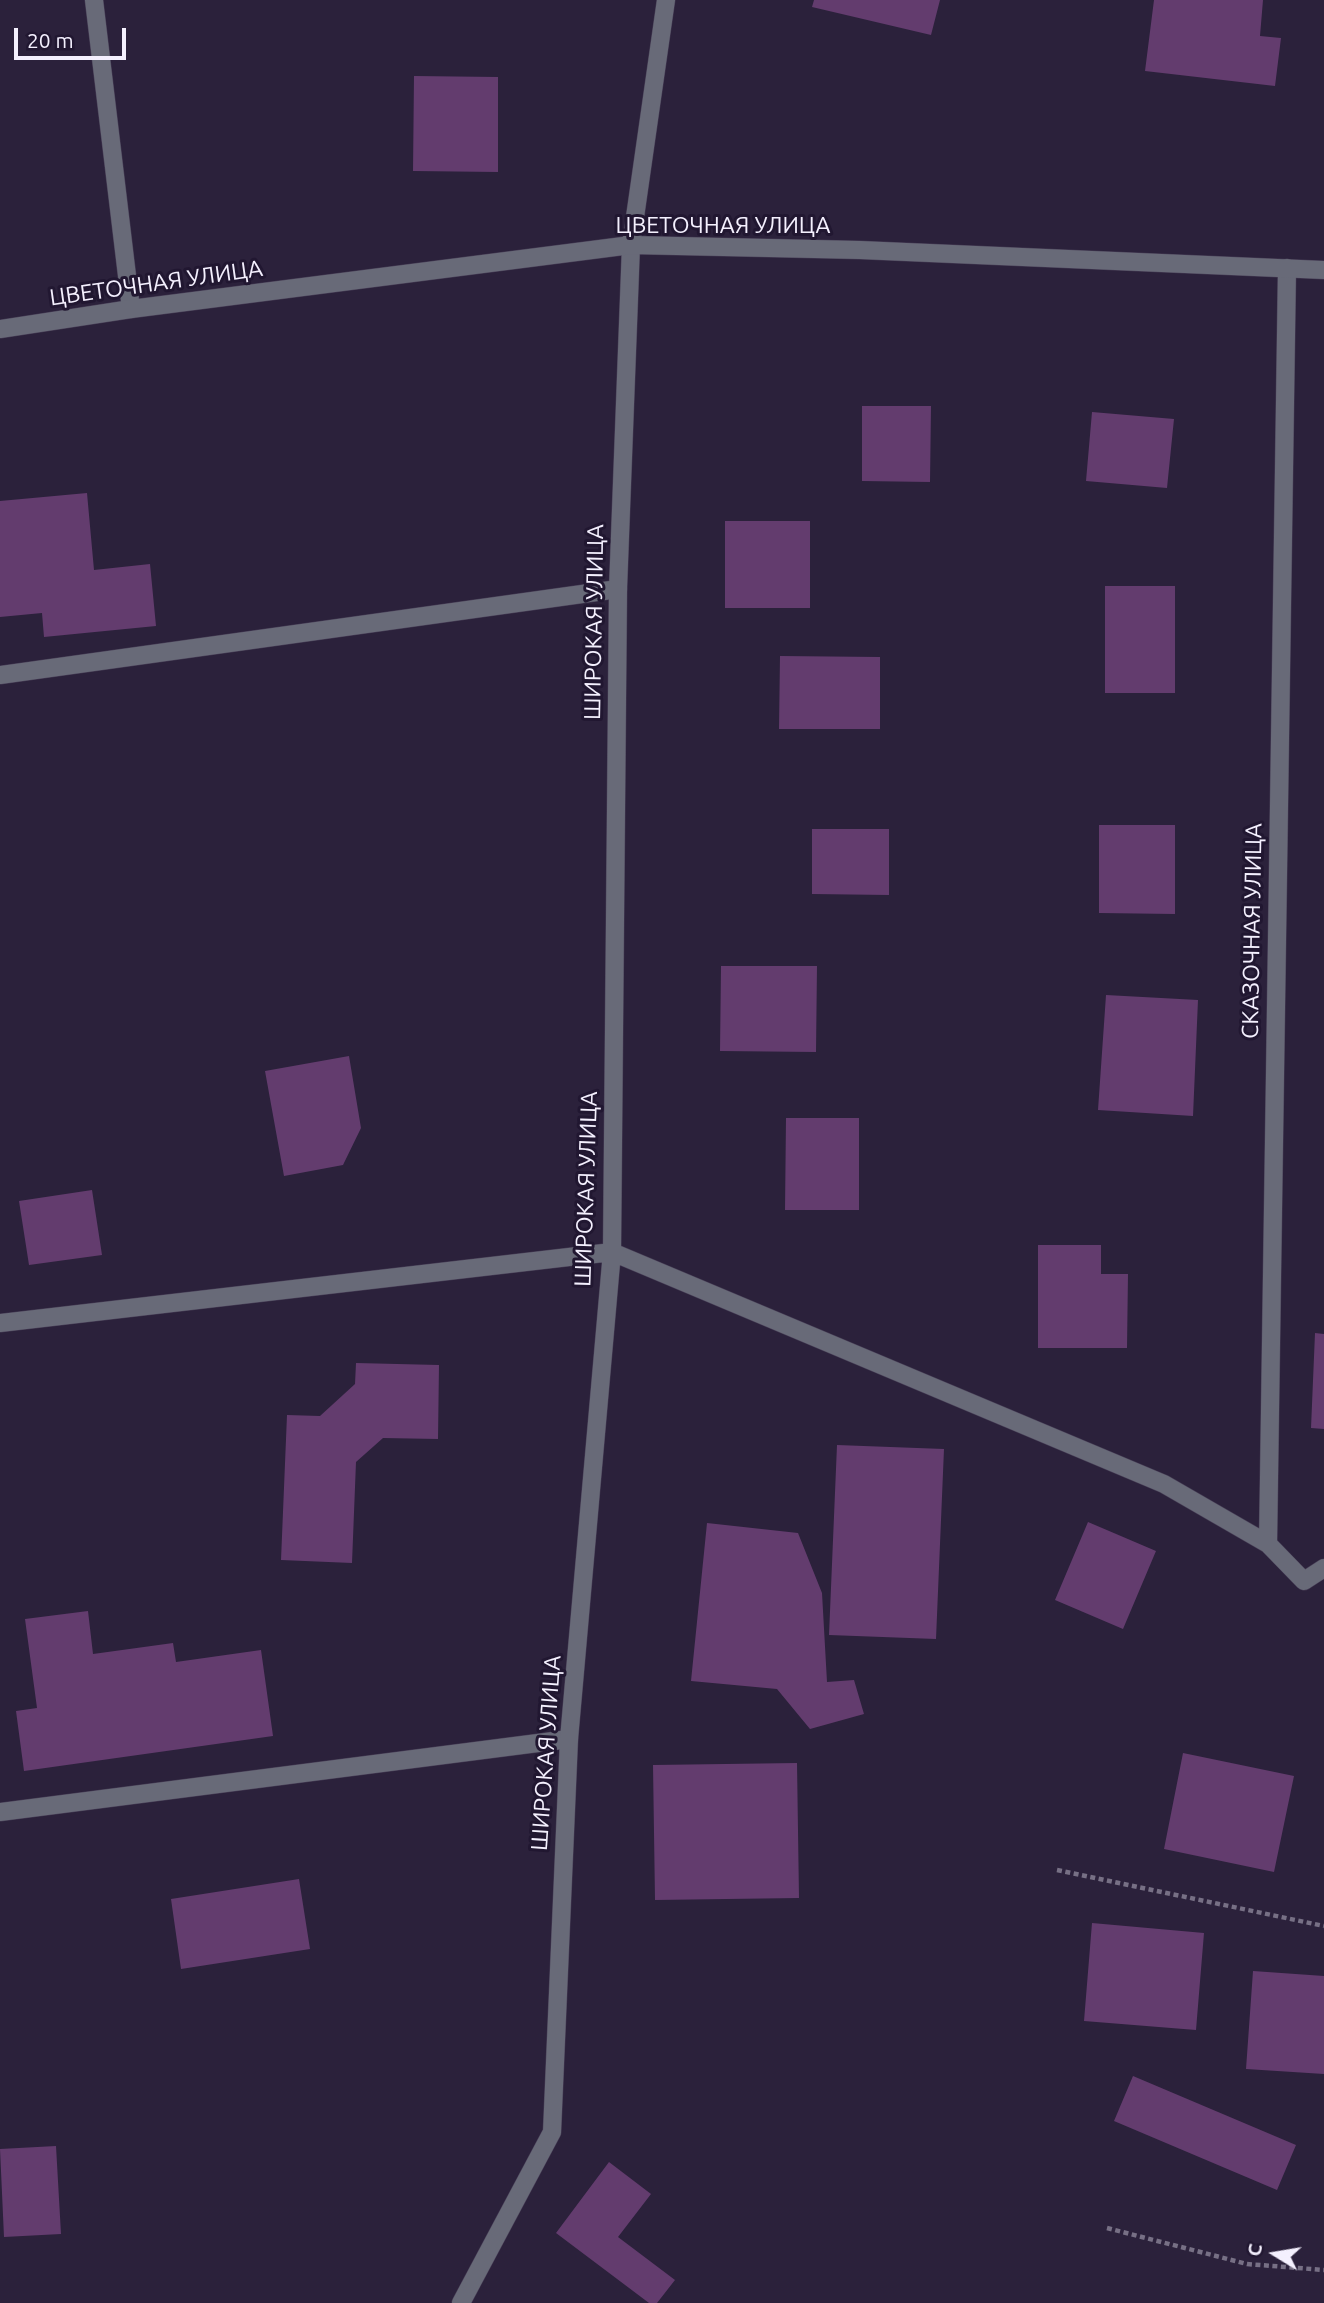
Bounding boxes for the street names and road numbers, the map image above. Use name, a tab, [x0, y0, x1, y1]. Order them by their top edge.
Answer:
street label: ЦВЕТОЧНАЯ УЛИЦА	[616, 211, 830, 239]
street label: ЦВЕТОЧНАЯ УЛИЦА	[48, 254, 264, 312]
street label: ШИРОКАЯ УЛИЦА	[578, 524, 610, 720]
street label: СКАЗОЧНАЯ УЛИЦА	[1236, 823, 1268, 1039]
street label: ШИРОКАЯ УЛИЦА	[569, 1091, 603, 1287]
street label: ШИРОКАЯ УЛИЦА	[525, 1654, 567, 1852]

